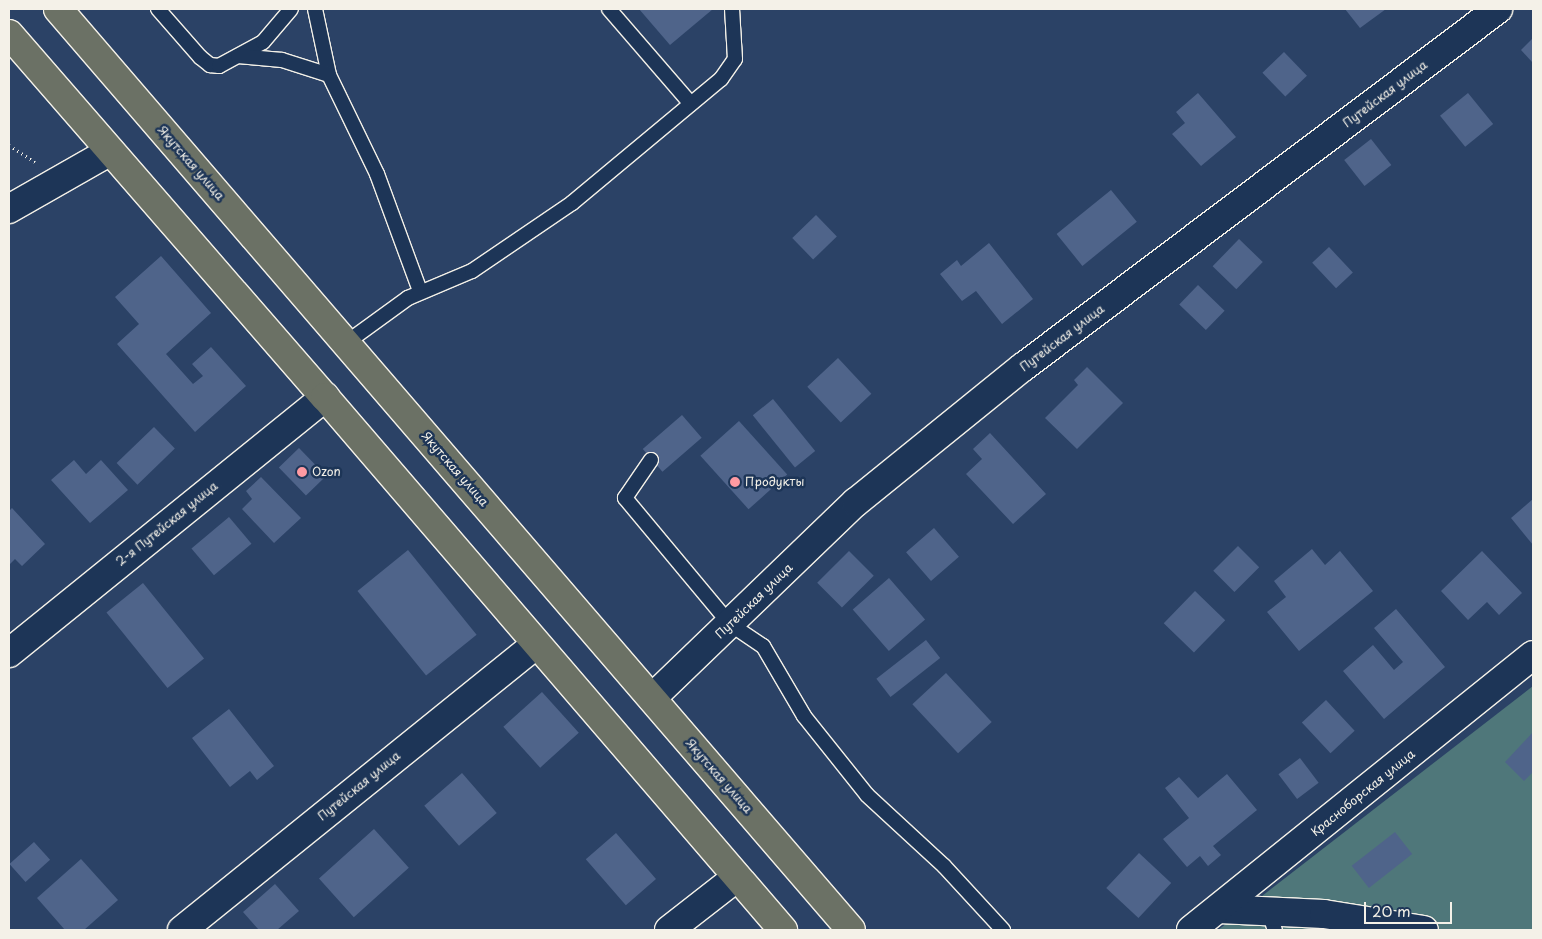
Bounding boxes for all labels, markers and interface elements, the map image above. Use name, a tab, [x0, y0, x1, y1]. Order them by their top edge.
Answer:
street label: Путейская улица	[1340, 57, 1430, 131]
street label: Якутская улица	[155, 123, 227, 203]
street label: Путейская улица	[1017, 301, 1107, 375]
street label: Якутская улица	[419, 429, 491, 509]
place label: Ozon	[312, 465, 341, 479]
marker: Ozon	[296, 466, 308, 478]
place label: Продукты	[745, 475, 804, 489]
marker: Продукты	[729, 476, 741, 488]
street label: 2-я Путейская улица	[113, 478, 221, 570]
street label: Путейская улица	[712, 560, 796, 642]
street label: Якутская улица	[683, 736, 755, 816]
street label: Красноборская улица	[1308, 747, 1418, 839]
street label: Путейская улица	[315, 748, 403, 824]
scale bar	[1367, 892, 1454, 924]
text: 20 m	[1372, 899, 1411, 922]

